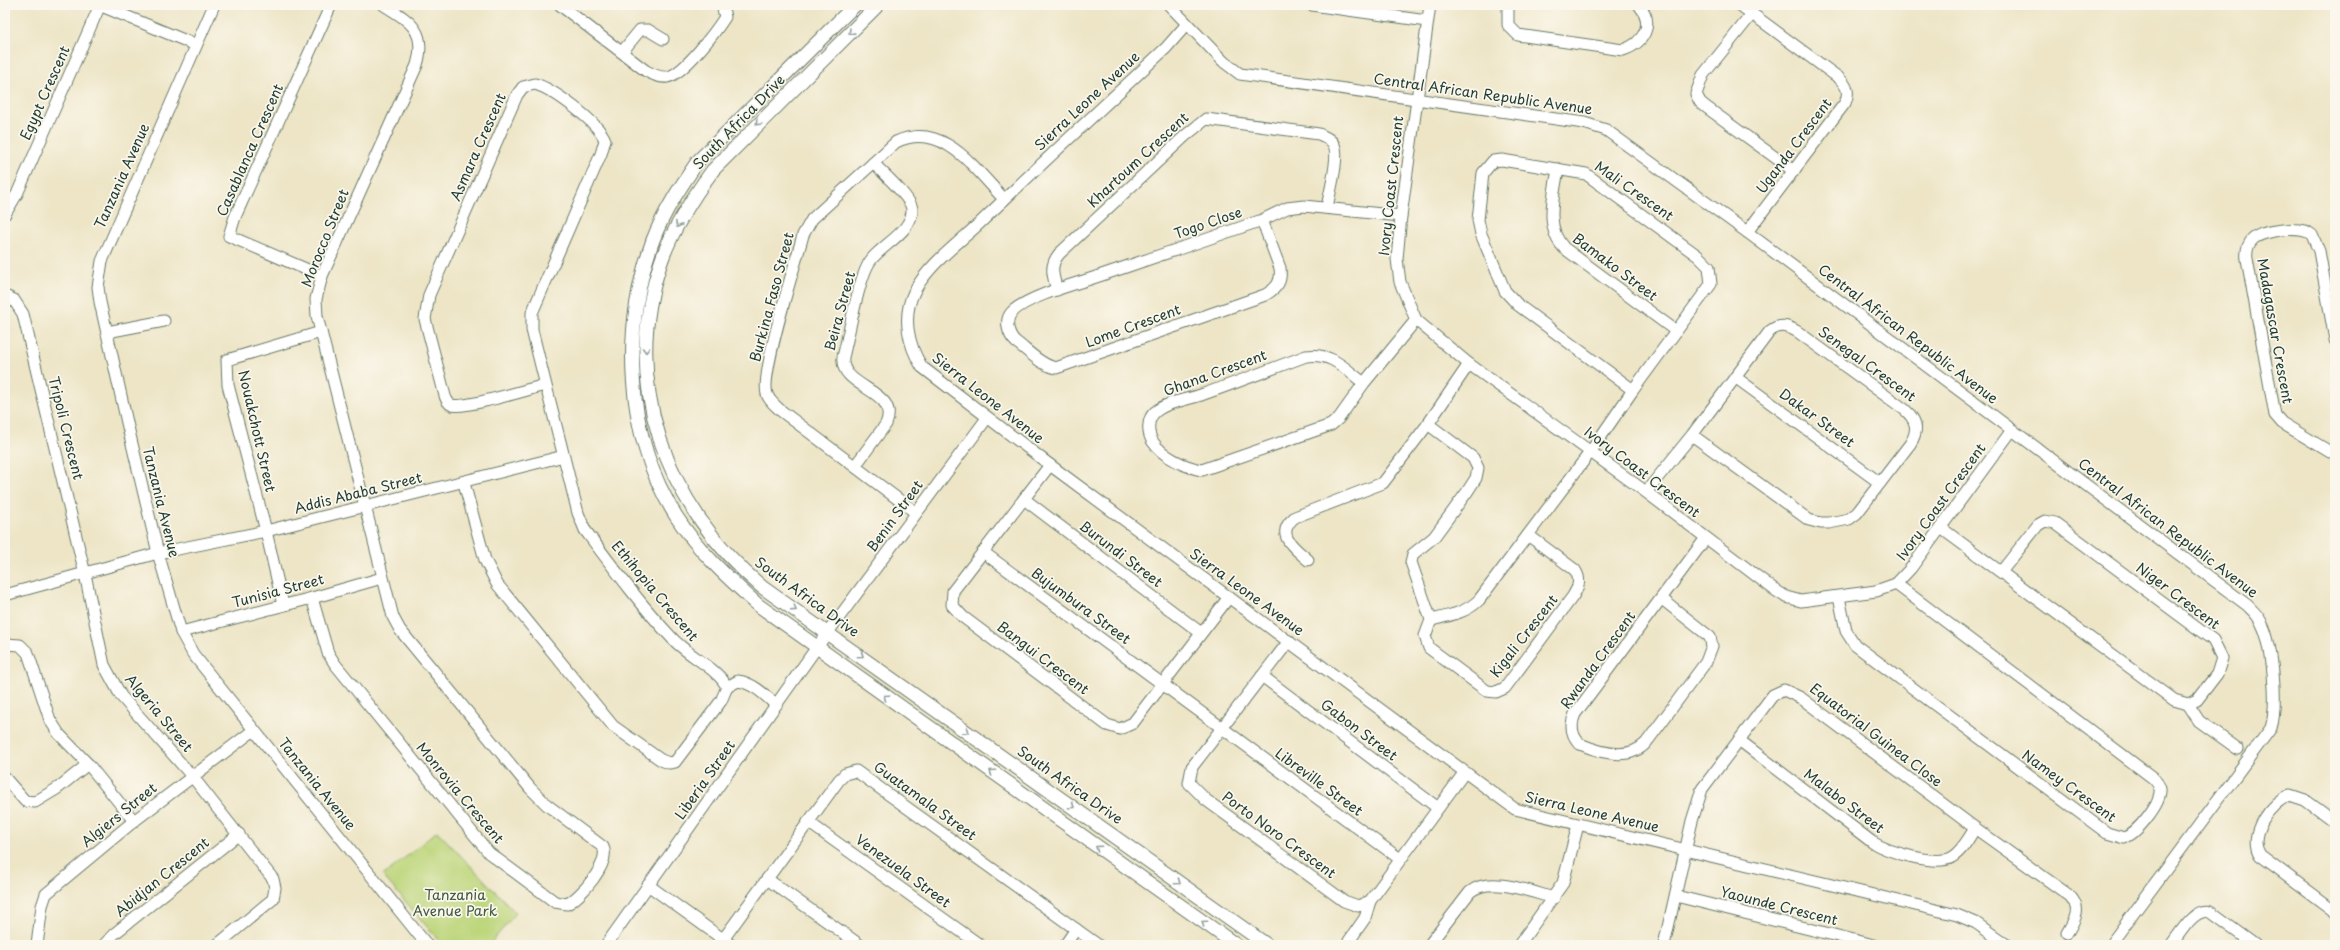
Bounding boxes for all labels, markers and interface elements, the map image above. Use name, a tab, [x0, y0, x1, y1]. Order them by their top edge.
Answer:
one-way arrow	[848, 28, 856, 35]
street label: Egypt Crescent	[14, 42, 75, 143]
street label: Sierra Leone Avenue	[1029, 46, 1144, 155]
street label: Central African Republic Avenue	[1372, 68, 1594, 119]
street label: South Africa Drive	[688, 70, 789, 174]
street label: Casablanca Crescent	[211, 80, 288, 219]
street label: Asmara Crescent	[444, 89, 511, 204]
street label: Uganda Crescent	[1751, 93, 1837, 198]
street label: Khartoum Crescent	[1082, 107, 1193, 212]
street label: Ivory Coast Crescent	[1373, 115, 1408, 257]
street label: Tanzania Avenue	[89, 119, 154, 232]
one-way arrow	[755, 119, 763, 126]
street label: Mali Crescent	[1591, 156, 1678, 226]
street label: Morocco Street	[295, 185, 354, 290]
street label: Togo Close	[1171, 201, 1245, 244]
one-way arrow	[675, 221, 683, 228]
street label: Bamako Street	[1568, 228, 1663, 306]
street label: Burkina Faso Street	[744, 229, 799, 364]
street label: Madagascar Crescent	[2252, 256, 2299, 406]
street label: Central African Republic Avenue	[1814, 259, 2003, 409]
street label: Beira Street	[819, 268, 860, 353]
street label: Lome Crescent	[1082, 298, 1184, 352]
street label: Senegal Crescent	[1814, 321, 1921, 406]
street label: Ghana Crescent	[1160, 344, 1270, 401]
one-way arrow	[642, 347, 651, 353]
street label: Sierra Leone Avenue	[928, 347, 1049, 448]
street label: Nouakchott Street	[233, 368, 282, 494]
street label: Tripoli Crescent	[44, 374, 90, 482]
street label: Dakar Street	[1775, 383, 1860, 452]
street label: Ivory Coast Crescent	[1580, 421, 1705, 522]
street label: Ivory Coast Crescent	[1891, 438, 1991, 565]
street label: Tanzania Avenue	[138, 444, 185, 560]
street label: Central African Republic Avenue	[2074, 453, 2263, 603]
street label: Addis Ababa Street	[292, 466, 424, 519]
street label: Benin Street	[861, 475, 928, 556]
street label: Burundi Street	[1075, 515, 1168, 592]
street label: Ethihopia Crescent	[607, 536, 704, 646]
street label: Sierra Leone Avenue	[1186, 543, 1309, 641]
street label: South Africa Drive	[751, 551, 864, 642]
street label: Niger Crescent	[2132, 557, 2225, 634]
street label: Bujumbura Street	[1027, 562, 1136, 649]
street label: Tunisia Street	[230, 568, 326, 613]
street label: Kigali Crescent	[1485, 590, 1563, 681]
one-way arrow	[790, 604, 797, 612]
street label: Rwanda Crescent	[1555, 606, 1640, 713]
street label: Bangui Crescent	[993, 616, 1094, 699]
one-way arrow	[856, 650, 863, 657]
street label: Algeria Street	[120, 669, 198, 756]
street label: Equatorial Guinea Close	[1806, 678, 1947, 791]
street label: Gabon Street	[1317, 694, 1402, 766]
one-way arrow	[884, 695, 891, 702]
one-way arrow	[962, 726, 969, 733]
street label: Tanzania Avenue	[273, 733, 362, 835]
street label: Liberia Street	[669, 735, 740, 824]
street label: Monrovia Crescent	[412, 737, 509, 848]
street label: South Africa Drive	[1013, 740, 1127, 829]
street label: Libreville Street	[1271, 742, 1368, 821]
street label: Namey Crescent	[2018, 744, 2121, 827]
street label: Guatamala Street	[870, 756, 981, 845]
street label: Malabo Street	[1800, 763, 1889, 838]
one-way arrow	[989, 769, 996, 777]
street label: Algiers Street	[76, 777, 161, 852]
street label: Porto Noro Crescent	[1218, 786, 1341, 883]
street label: Sierra Leone Avenue	[1523, 786, 1662, 837]
one-way arrow	[1068, 801, 1075, 808]
street label: Venezuela Street	[851, 829, 955, 912]
street label: Abidjan Crescent	[110, 832, 214, 921]
one-way arrow	[1095, 845, 1102, 853]
one-way arrow	[1174, 877, 1181, 884]
street label: Yaounde Crescent	[1718, 881, 1840, 930]
park label: Tanzania Avenue Park	[413, 884, 498, 921]
one-way arrow	[1202, 921, 1209, 928]

